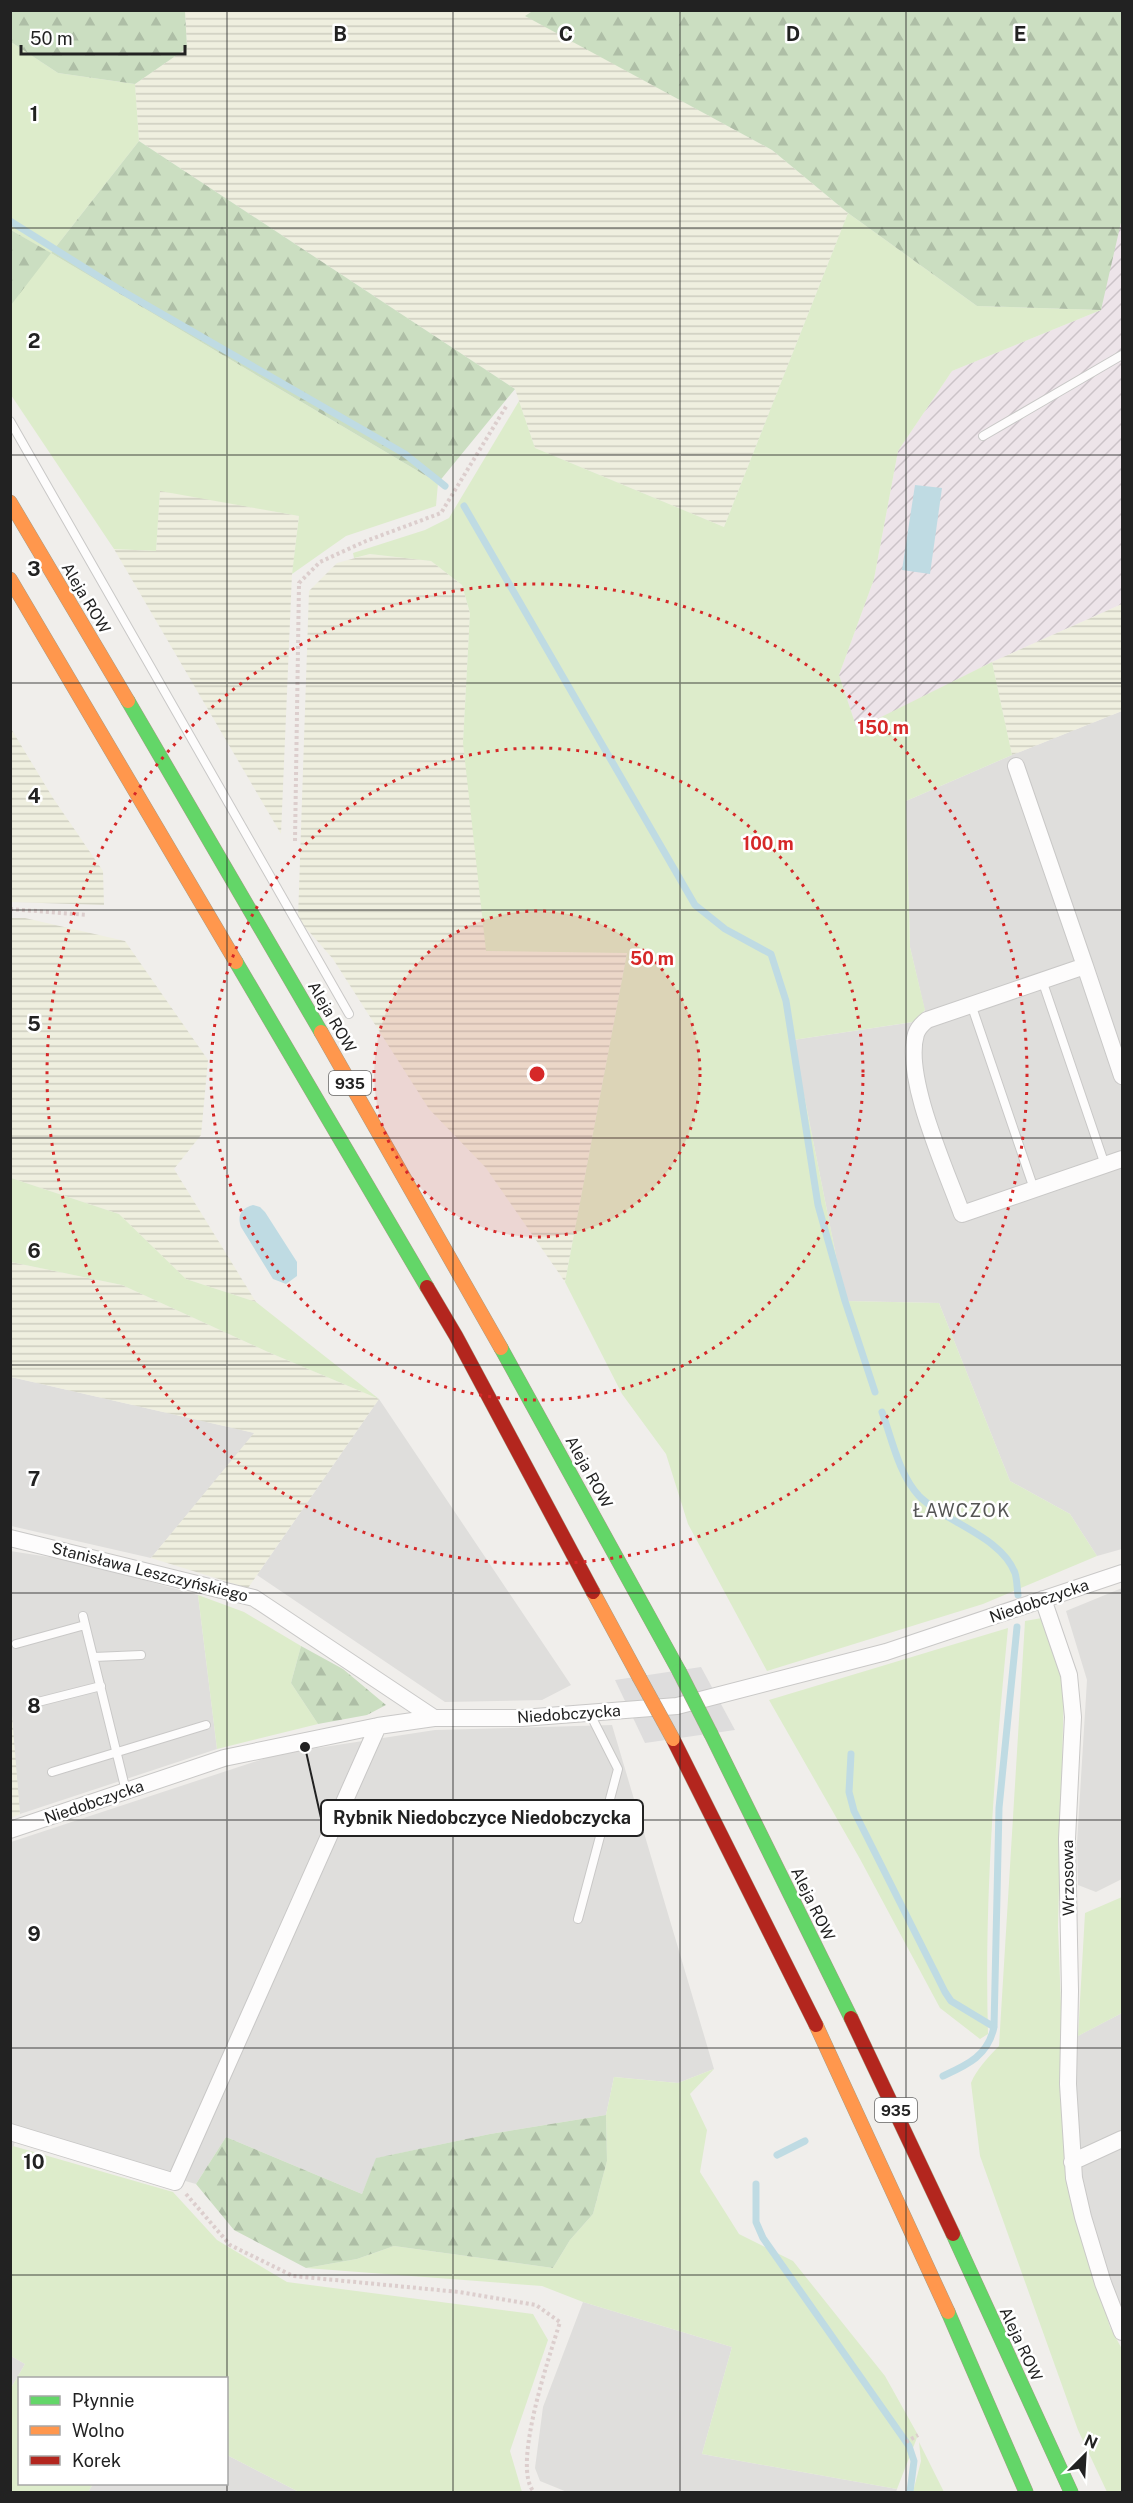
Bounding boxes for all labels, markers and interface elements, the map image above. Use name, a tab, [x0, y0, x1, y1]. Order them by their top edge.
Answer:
scale bar	[21, 18, 184, 56]
text: B	[333, 22, 347, 46]
text: C	[559, 22, 573, 46]
text: D	[786, 22, 800, 46]
text: E	[1014, 22, 1026, 46]
text: 50 m	[30, 28, 73, 49]
text: 1	[30, 102, 38, 126]
text: 2	[28, 329, 40, 353]
text: 3	[27, 557, 41, 581]
street label: Aleja ROW	[57, 559, 115, 637]
text: 150 m	[857, 717, 909, 738]
text: 4	[27, 784, 41, 808]
text: 100 m	[742, 833, 794, 854]
text: 50 m	[630, 948, 674, 969]
street label: Aleja ROW	[304, 978, 360, 1056]
text: 5	[27, 1012, 41, 1036]
centre of rings	[527, 1064, 547, 1084]
road number: 935	[329, 1071, 371, 1095]
text: 6	[27, 1239, 41, 1263]
street label: Aleja ROW	[561, 1433, 617, 1511]
text: 7	[28, 1467, 40, 1491]
district label: ŁAWCZOK	[913, 1500, 1011, 1521]
street label: Stanisława Leszczyńskiego	[50, 1538, 250, 1606]
street label: Niedobczycka	[987, 1575, 1091, 1627]
text: 8	[27, 1694, 41, 1718]
street label: Niedobczycka	[517, 1701, 621, 1727]
street label: Niedobczycka	[42, 1776, 146, 1828]
callout: Rybnik Niedobczyce Niedobczycka	[321, 1800, 643, 1836]
text: Rybnik Niedobczyce Niedobczycka	[333, 1807, 631, 1828]
street label: Wrzosowa	[1058, 1840, 1078, 1916]
street label: Aleja ROW	[787, 1864, 839, 1944]
text: 9	[27, 1922, 41, 1946]
road number: 935	[875, 2098, 917, 2122]
text: 10	[23, 2150, 45, 2174]
street label: Aleja ROW	[996, 2304, 1046, 2384]
legend	[18, 2377, 228, 2485]
text: Płynnie	[72, 2390, 135, 2411]
text: Wolno	[72, 2420, 124, 2441]
north arrow	[1055, 2425, 1115, 2485]
text: N	[1081, 2431, 1100, 2453]
text: Korek	[72, 2450, 121, 2471]

